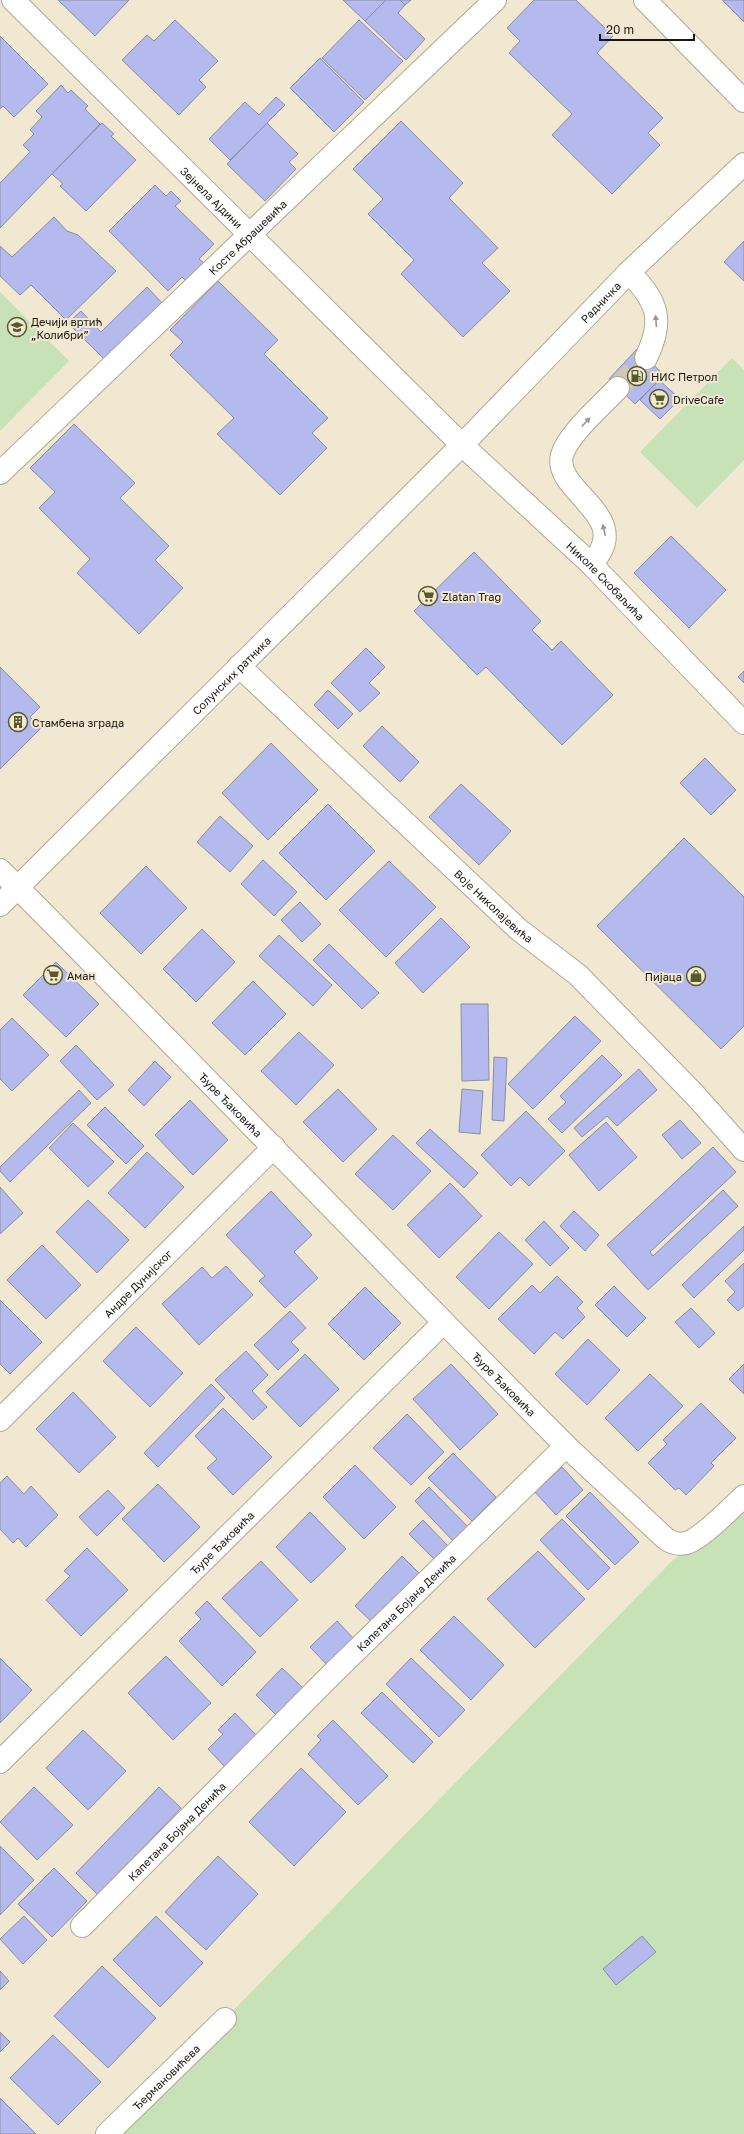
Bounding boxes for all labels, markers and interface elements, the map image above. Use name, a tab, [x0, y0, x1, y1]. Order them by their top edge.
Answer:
scale bar	[600, 16, 694, 42]
text: 20 m	[606, 22, 634, 37]
street label: Зејнела Ајдини	[178, 164, 246, 231]
street label: Косте Абрашевића	[206, 197, 289, 277]
street label: Радничка	[577, 279, 623, 325]
place label: Дечији вртић „Колибри”	[31, 315, 102, 341]
one-way arrow	[652, 315, 659, 327]
school or university icon: Дечији вртић „Колибри”	[6, 316, 28, 338]
fuel station icon: НИС Петрол	[626, 365, 648, 387]
place label: НИС Петрол	[651, 370, 718, 383]
supermarket icon: DriveCafe	[648, 388, 670, 410]
place label: DriveCafe	[673, 393, 724, 406]
one-way arrow	[581, 417, 591, 427]
one-way arrow	[600, 524, 606, 537]
street label: Николе Скобаљића	[564, 539, 648, 623]
supermarket icon: Zlatan Trag	[417, 585, 439, 607]
place label: Zlatan Trag	[442, 590, 501, 603]
street label: Солунских ратника	[189, 633, 273, 717]
building icon: Стамбена зграда	[7, 711, 29, 733]
place label: Стамбена зграда	[32, 716, 124, 729]
street label: Воје Николајевића	[452, 866, 536, 945]
supermarket icon: Аман	[42, 964, 64, 986]
shop icon: Пијаца	[685, 965, 707, 987]
place label: Аман	[67, 969, 95, 982]
place label: Пијаца	[645, 970, 682, 983]
street label: Ђуре Ђаковића	[197, 1069, 265, 1139]
street label: Андре Дунијског	[101, 1246, 174, 1320]
street label: Ђуре Ђаковића	[470, 1349, 539, 1419]
street label: Ђуре Ђаковића	[187, 1508, 256, 1577]
street label: Капетана Бојана Денића	[354, 1551, 458, 1653]
street label: Капетана Бојана Денића	[125, 1779, 228, 1883]
street label: Ђермановићева	[130, 2041, 202, 2112]

